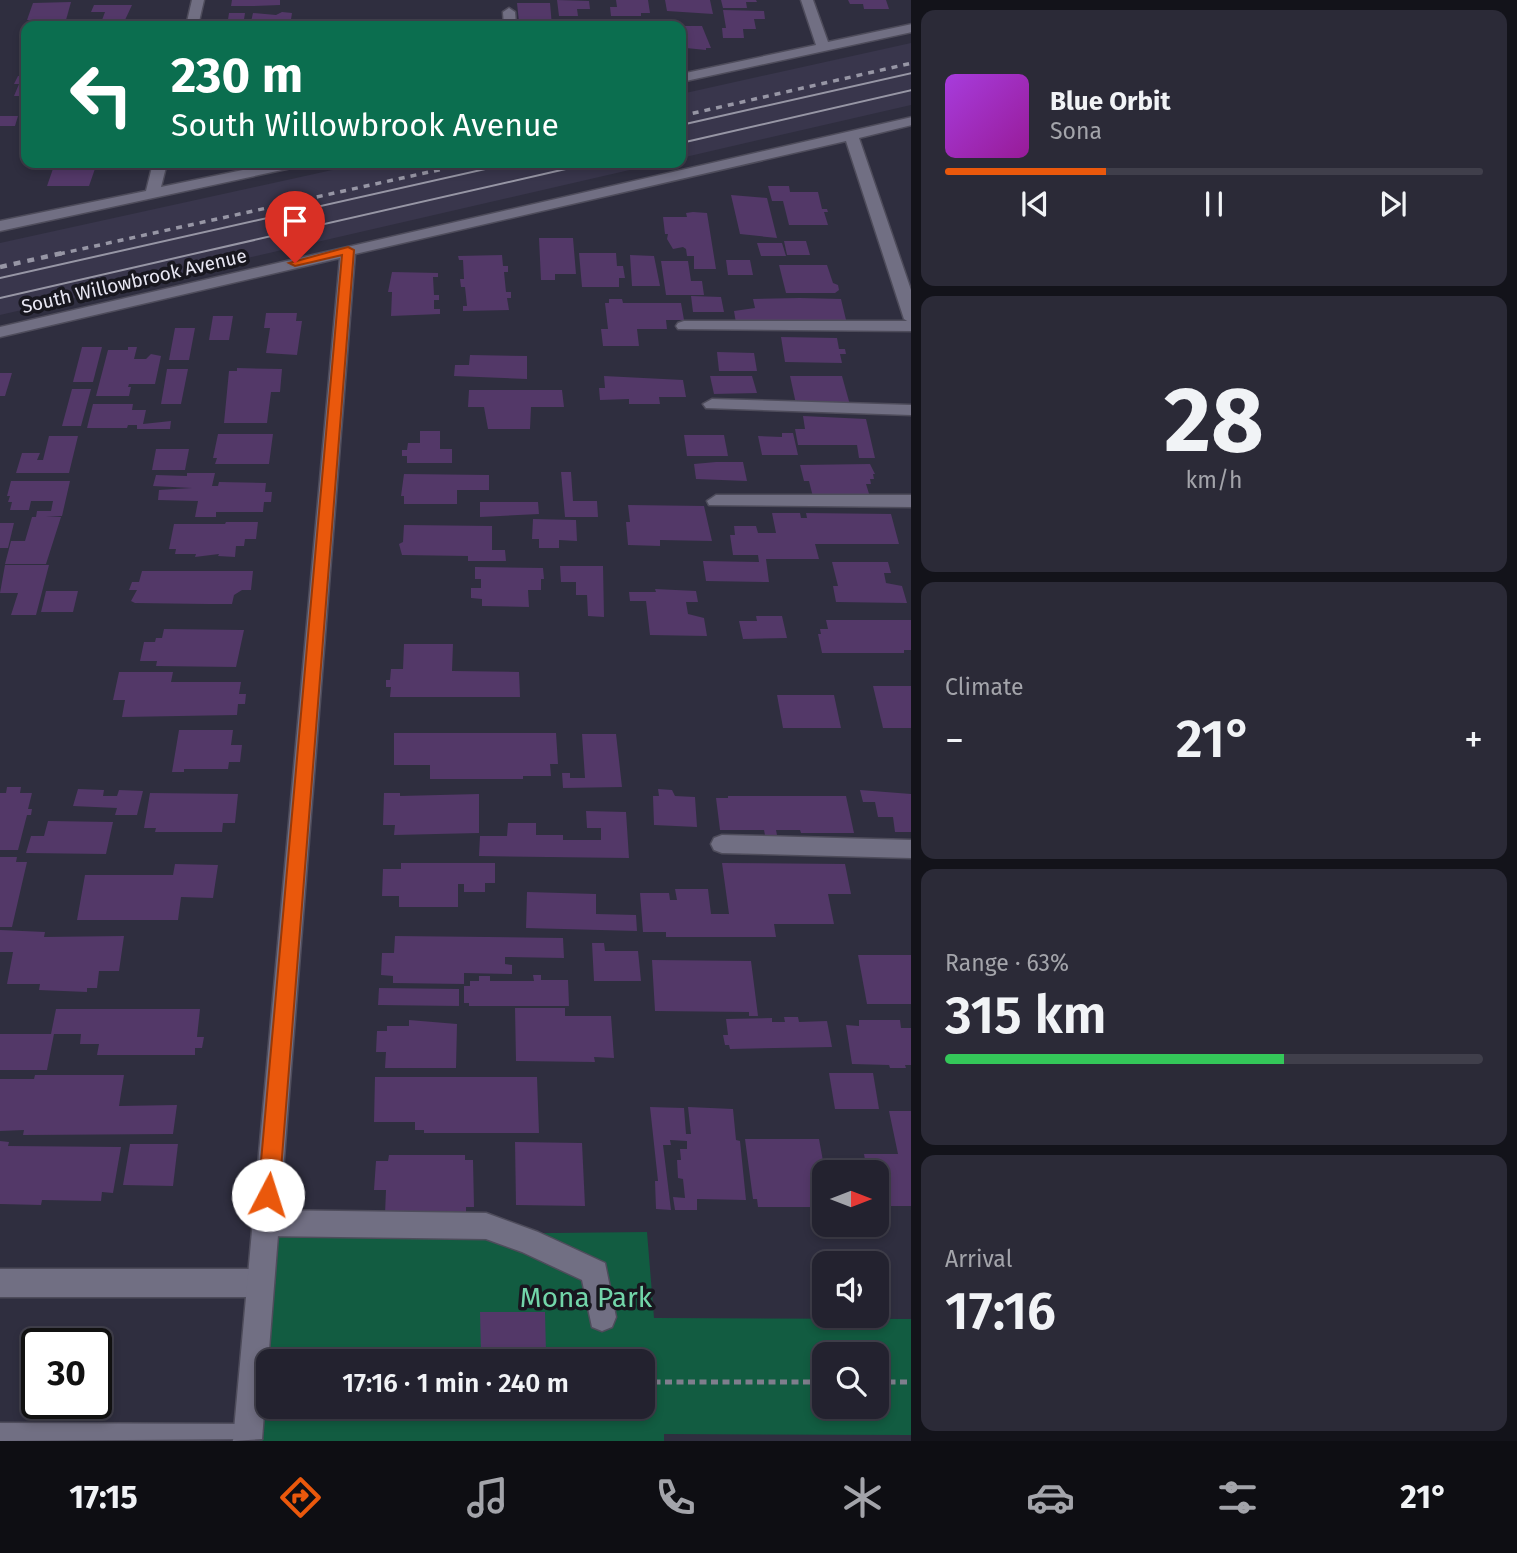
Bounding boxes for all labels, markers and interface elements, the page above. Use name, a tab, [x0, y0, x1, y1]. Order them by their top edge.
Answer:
text: 230 m	[171, 46, 303, 105]
icon: left	[56, 49, 147, 140]
text: Blue Orbit	[1050, 86, 1170, 117]
text: South Willowbrook Avenue	[171, 106, 559, 144]
text: Sona	[1050, 117, 1102, 145]
icon: previous	[1016, 185, 1054, 223]
icon: pause	[1195, 185, 1233, 223]
icon: next	[1374, 185, 1412, 223]
pin	[265, 191, 325, 263]
icon: arrive	[276, 202, 314, 240]
street label: South Willowbrook Avenue	[19, 244, 249, 318]
text: 28	[1164, 366, 1264, 475]
text: km/h	[1186, 466, 1242, 494]
text: Climate	[945, 673, 1024, 701]
text: 21°	[1176, 708, 1252, 771]
text: −	[945, 717, 964, 763]
text: +	[1464, 717, 1483, 763]
text: Range · 63%	[945, 949, 1069, 977]
text: 315 km	[945, 984, 1107, 1047]
position arrow	[231, 1158, 305, 1232]
north arrow	[812, 1160, 889, 1237]
map controls	[812, 1160, 889, 1419]
text: Arrival	[945, 1245, 1012, 1273]
button: sound	[812, 1251, 889, 1328]
text: 17:16	[945, 1280, 1056, 1343]
park label: Mona Park	[520, 1281, 653, 1314]
speed limit sign: 30	[21, 1328, 112, 1419]
button: search	[812, 1342, 889, 1419]
text: 17:16 · 1 min · 240 m	[342, 1368, 569, 1399]
icon: directions	[276, 1473, 325, 1522]
icon: music	[463, 1473, 512, 1522]
icon: phone	[651, 1473, 700, 1522]
icon: climate	[838, 1473, 887, 1522]
icon: car	[1026, 1473, 1075, 1522]
icon: filters	[1213, 1473, 1262, 1522]
text: 17:15	[69, 1478, 138, 1516]
text: 21°	[1400, 1478, 1448, 1516]

